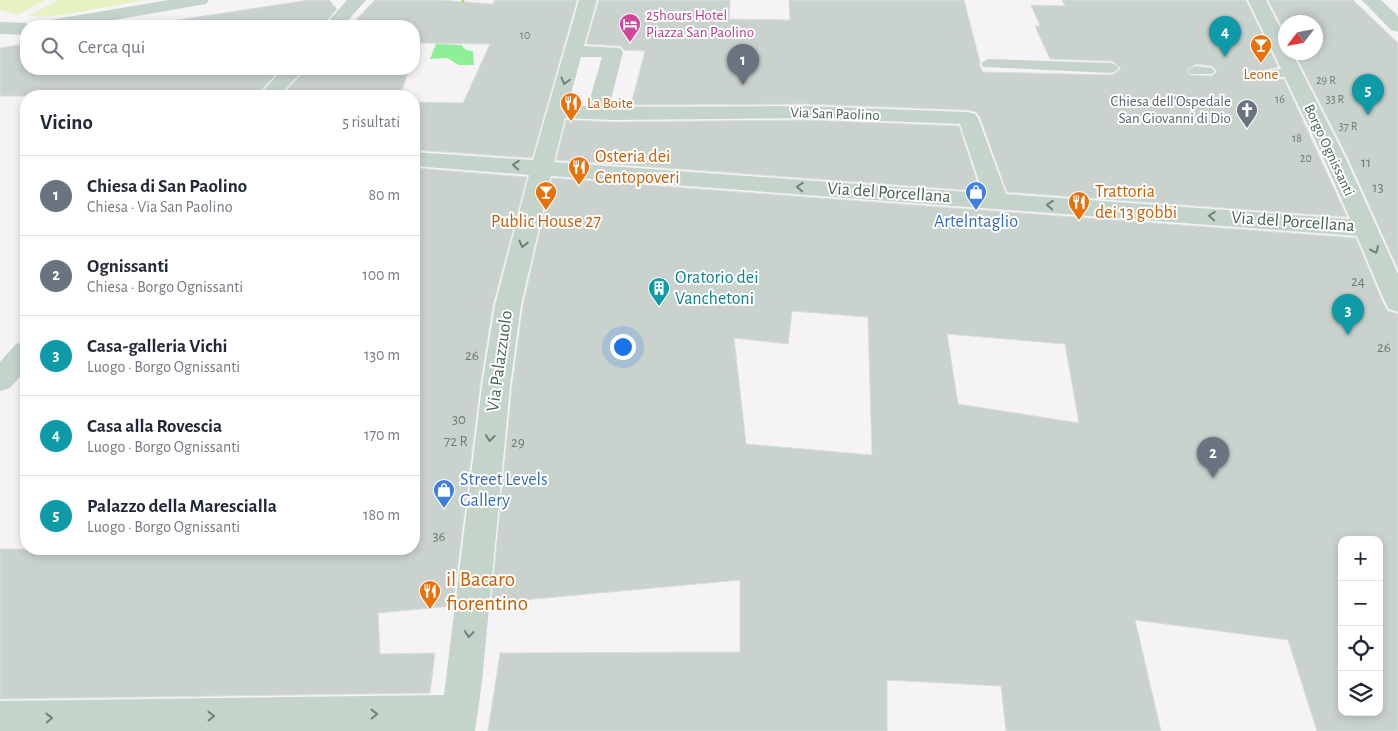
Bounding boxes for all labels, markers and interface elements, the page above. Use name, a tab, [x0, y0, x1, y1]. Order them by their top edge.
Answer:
place label: 25hours Hotel Piazza San Paolino	[646, 8, 754, 40]
hotel icon: 25hours Hotel Piazza San Paolino	[618, 12, 642, 43]
north arrow	[1278, 15, 1323, 60]
pin: 4	[1209, 16, 1241, 57]
search box	[20, 20, 420, 75]
house number: 10	[520, 29, 530, 41]
bar icon: Leone	[1249, 33, 1273, 64]
icon: search	[38, 34, 66, 62]
text: Cerca qui	[78, 38, 145, 57]
pin: 1	[727, 44, 759, 85]
place label: Leone	[1244, 67, 1278, 82]
house number: 29 R	[1316, 74, 1336, 86]
pin: 5	[1352, 74, 1384, 115]
one-way arrow	[561, 76, 571, 84]
restaurant icon: La Boite	[559, 91, 583, 122]
house number: 16	[1275, 93, 1285, 105]
house number: 33 R	[1326, 93, 1345, 105]
place label: Chiesa dell'Ospedale San Giovanni di Dio	[1111, 94, 1231, 126]
place label: La Boite	[587, 96, 633, 111]
church icon: Chiesa dell'Ospedale San Giovanni di Dio	[1235, 98, 1259, 129]
street label: Borgo Ognissanti	[1301, 102, 1357, 198]
street label: Via San Paolino	[790, 105, 880, 123]
text: Vicino	[40, 112, 93, 133]
text: 5 risultati	[342, 114, 400, 130]
house number: 37 R	[1339, 120, 1358, 132]
house number: 18	[1292, 132, 1302, 144]
place label: Osteria dei Centopoveri	[595, 148, 680, 187]
house number: 20	[1300, 152, 1312, 164]
restaurant icon: Osteria dei Centopoveri	[567, 155, 591, 186]
house number: 11	[1361, 155, 1371, 170]
one-way arrow	[512, 160, 520, 171]
text: Chiesa di San Paolino	[87, 177, 247, 196]
bar icon: Public House 27	[534, 180, 558, 211]
street label: Via del Porcellana	[827, 180, 951, 206]
shop icon: Artelntaglio	[964, 180, 988, 211]
house number: 13	[1372, 180, 1384, 195]
one-way arrow	[796, 181, 804, 192]
place label: Trattoria dei 13 gobbi	[1095, 183, 1177, 222]
text: 1	[53, 187, 59, 203]
text: 80 m	[369, 187, 400, 203]
restaurant icon: Trattoria dei 13 gobbi	[1067, 190, 1091, 221]
text: Chiesa · Via San Paolino	[87, 199, 233, 215]
one-way arrow	[1045, 200, 1053, 211]
street label: Via del Porcellana	[1231, 209, 1355, 235]
one-way arrow	[1208, 211, 1216, 222]
place label: Public House 27	[491, 213, 601, 231]
place label: Artelntaglio	[934, 213, 1018, 231]
one-way arrow	[518, 239, 529, 248]
one-way arrow	[1368, 245, 1379, 254]
text: Ognissanti	[87, 257, 169, 276]
text: 2	[52, 267, 60, 283]
text: 100 m	[362, 267, 400, 283]
place label: Oratorio dei Vanchetoni	[675, 269, 758, 308]
house number: 24	[1351, 274, 1365, 289]
building icon: Oratorio dei Vanchetoni	[647, 276, 671, 307]
text: Chiesa · Borgo Ognissanti	[87, 279, 243, 295]
pin: 3	[1332, 294, 1364, 335]
street label: Via Palazzuolo	[484, 309, 516, 413]
your location	[610, 334, 636, 360]
text: Casa-galleria Vichi	[87, 337, 228, 356]
house number: 26	[1377, 340, 1391, 355]
text: 3	[53, 347, 59, 363]
text: 130 m	[364, 347, 400, 363]
house number: 26	[465, 348, 479, 363]
text: Luogo · Borgo Ognissanti	[87, 359, 240, 375]
house number: 30	[452, 412, 466, 427]
text: Casa alla Rovescia	[87, 417, 222, 436]
text: 4	[52, 427, 60, 443]
text: 170 m	[364, 427, 400, 443]
house number: 72 R	[444, 434, 468, 449]
one-way arrow	[485, 434, 496, 442]
house number: 29	[511, 435, 525, 450]
pin: 2	[1197, 437, 1229, 478]
text: Luogo · Borgo Ognissanti	[87, 439, 240, 455]
place label: Street Levels Gallery	[460, 471, 548, 510]
shop icon: Street Levels Gallery	[432, 478, 456, 509]
text: Palazzo della Marescialla	[87, 497, 277, 516]
text: 5	[53, 507, 59, 523]
text: 180 m	[363, 507, 400, 523]
text: Luogo · Borgo Ognissanti	[87, 519, 240, 535]
house number: 36	[432, 529, 446, 544]
map controls	[1338, 536, 1383, 716]
button: +	[1338, 536, 1383, 581]
place label: il Bacaro fiorentino	[446, 569, 528, 614]
restaurant icon: il Bacaro fiorentino	[418, 579, 442, 610]
button: −	[1338, 581, 1383, 626]
button: locate	[1338, 626, 1383, 671]
one-way arrow	[464, 631, 475, 639]
button: layers	[1338, 671, 1383, 716]
one-way arrow	[370, 709, 378, 719]
one-way arrow	[207, 711, 215, 722]
one-way arrow	[45, 713, 53, 724]

